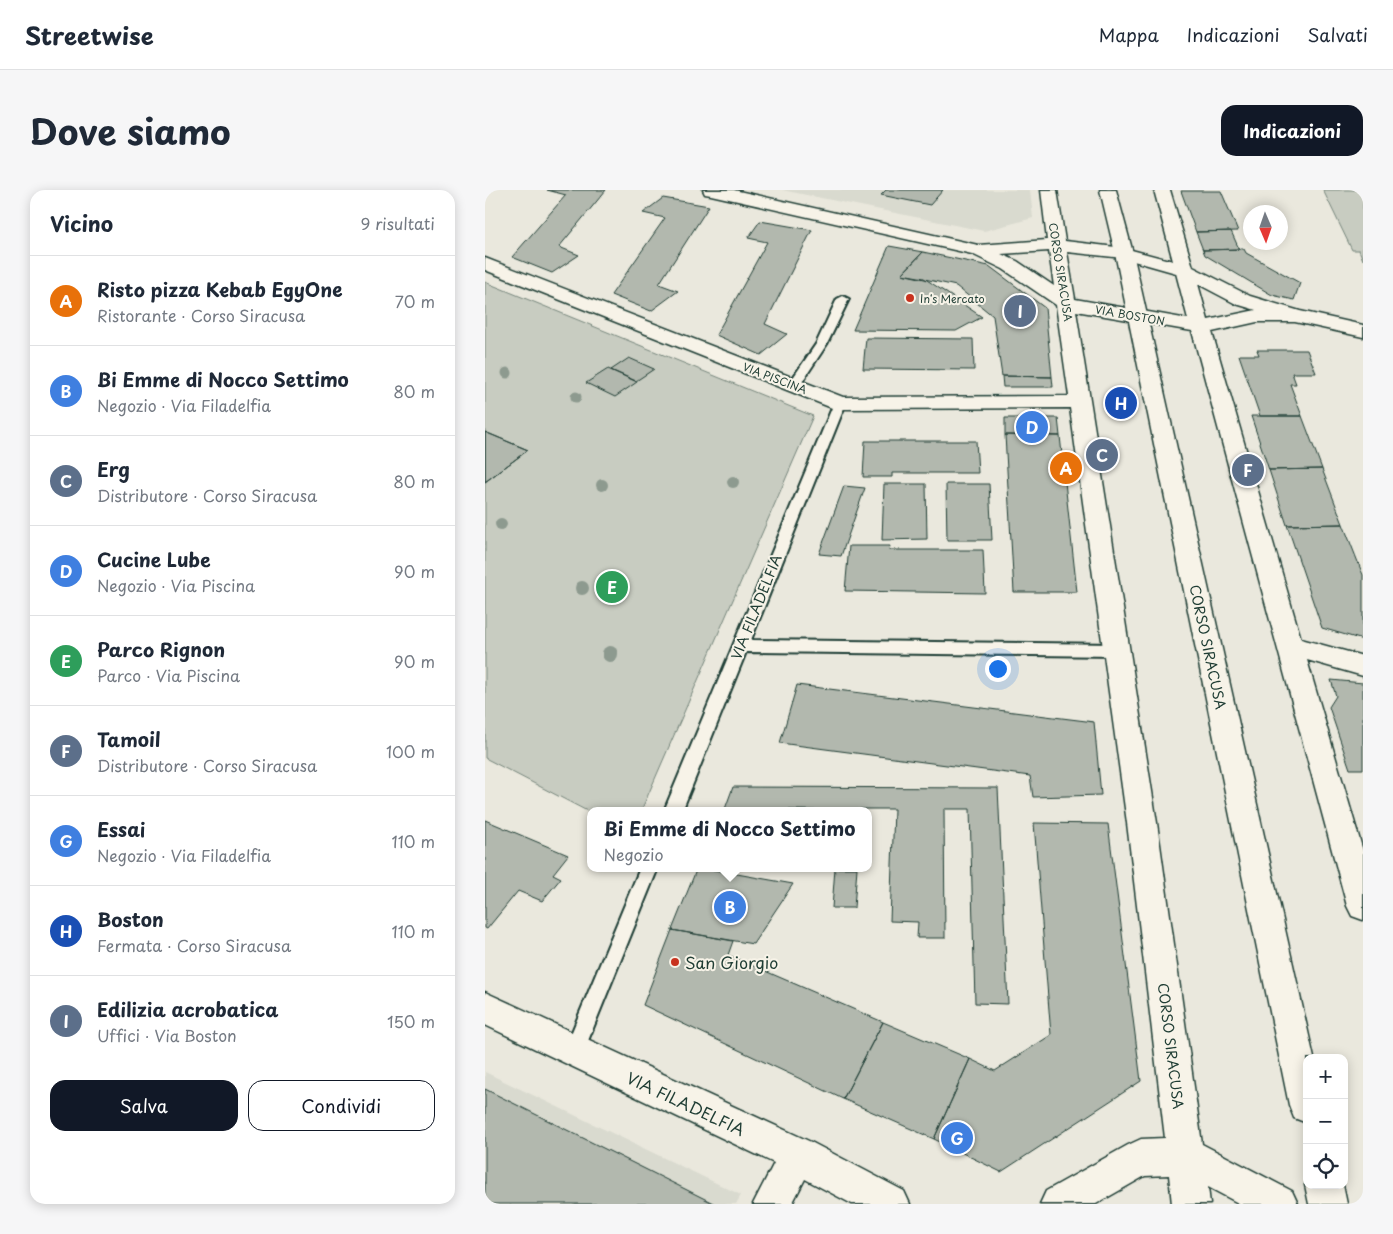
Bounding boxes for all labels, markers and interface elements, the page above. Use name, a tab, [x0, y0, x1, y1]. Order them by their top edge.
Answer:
text: Streetwise	[25, 17, 154, 53]
text: Mappa	[1099, 21, 1159, 48]
text: Indicazioni	[1187, 21, 1280, 48]
text: Salvati	[1308, 21, 1368, 48]
text: Dove siamo	[30, 104, 231, 157]
button: Indicazioni	[1221, 105, 1363, 156]
north arrow	[1243, 205, 1288, 250]
text: Vicino	[50, 207, 113, 239]
text: 9 risultati	[361, 211, 435, 235]
street label: CORSO SIRACUSA	[1045, 221, 1077, 323]
text: Risto pizza Kebab EgyOne	[97, 275, 342, 303]
text: A	[60, 289, 72, 313]
text: 70 m	[395, 289, 435, 313]
place label: In's Mercato	[920, 290, 985, 307]
marker: In's Mercato	[904, 292, 916, 304]
pin: I	[1004, 292, 1036, 330]
street label: VIA BOSTON	[1094, 300, 1166, 330]
text: Ristorante · Corso Siracusa	[97, 303, 305, 327]
street label: VIA PISCINA	[740, 358, 810, 398]
text: Bi Emme di Nocco Settimo	[97, 365, 349, 393]
text: B	[61, 379, 71, 403]
text: 80 m	[393, 379, 435, 403]
pin: H	[1105, 384, 1137, 422]
text: Negozio · Via Filadelfia	[97, 393, 271, 417]
pin: D	[1016, 408, 1048, 446]
pin: C	[1086, 436, 1118, 474]
pin: A	[1050, 449, 1082, 487]
pin: F	[1232, 451, 1264, 489]
text: Erg	[97, 455, 130, 483]
text: C	[60, 469, 72, 493]
text: 80 m	[393, 469, 435, 493]
text: Distributore · Corso Siracusa	[97, 483, 317, 507]
text: Cucine Lube	[97, 545, 211, 573]
street label: VIA FILADELFIA	[725, 551, 787, 663]
text: D	[60, 559, 72, 583]
text: 90 m	[394, 559, 435, 583]
pin: E	[596, 568, 628, 606]
text: Negozio · Via Piscina	[97, 573, 255, 597]
street label: CORSO SIRACUSA	[1185, 583, 1231, 711]
text: Parco Rignon	[97, 635, 225, 663]
text: E	[61, 649, 71, 673]
text: 90 m	[394, 649, 435, 673]
your location	[985, 656, 1011, 682]
text: Parco · Via Piscina	[97, 663, 240, 687]
text: Tamoil	[97, 725, 161, 753]
text: F	[61, 739, 71, 763]
text: 100 m	[386, 739, 435, 763]
text: Distributore · Corso Siracusa	[97, 753, 317, 777]
popup	[587, 807, 872, 872]
text: Bi Emme di Nocco Settimo	[604, 814, 855, 842]
text: Essai	[97, 815, 145, 843]
text: G	[59, 829, 73, 853]
text: 110 m	[392, 829, 435, 853]
text: Negozio	[604, 842, 664, 866]
text: Negozio · Via Filadelfia	[97, 843, 271, 867]
pin: B	[714, 888, 746, 926]
text: Boston	[97, 905, 164, 933]
text: H	[60, 919, 72, 943]
text: 110 m	[392, 919, 435, 943]
text: Fermata · Corso Siracusa	[97, 933, 291, 957]
place label: San Giorgio	[685, 950, 778, 974]
marker: San Giorgio	[669, 956, 681, 968]
street label: CORSO SIRACUSA	[1153, 982, 1189, 1110]
text: Edilizia acrobatica	[97, 995, 279, 1023]
text: I	[63, 1009, 69, 1033]
text: 150 m	[387, 1009, 435, 1033]
text: Uffici · Via Boston	[97, 1023, 237, 1047]
map controls	[1303, 1054, 1348, 1189]
button: +	[1303, 1054, 1348, 1099]
street label: VIA FILADELFIA	[623, 1065, 749, 1141]
button: Salva	[50, 1080, 238, 1131]
button: Condividi	[248, 1080, 435, 1131]
button: −	[1303, 1099, 1348, 1144]
pin: G	[941, 1119, 973, 1157]
button: locate	[1303, 1144, 1348, 1189]

